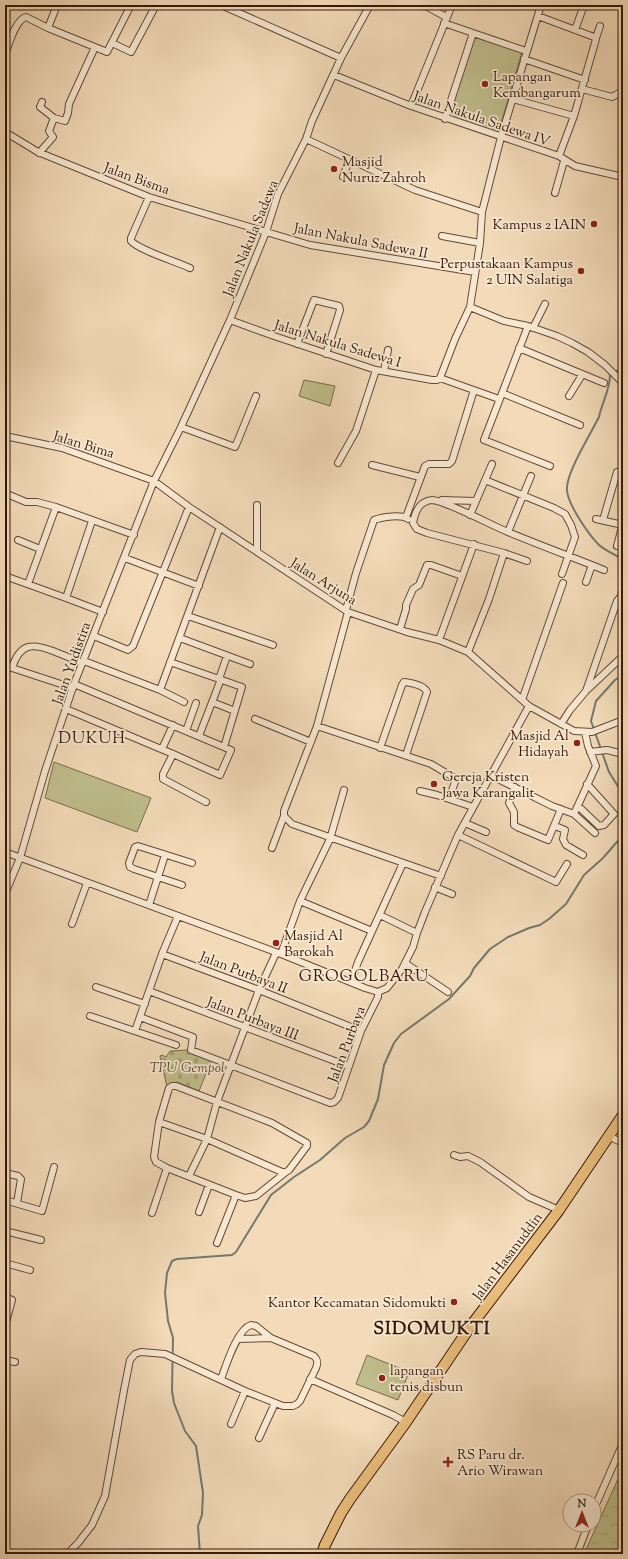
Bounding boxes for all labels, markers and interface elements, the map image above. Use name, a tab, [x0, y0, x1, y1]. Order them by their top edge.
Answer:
place label: Lapangan Kembangarum	[493, 68, 581, 104]
marker: Lapangan Kembangarum	[480, 79, 490, 89]
street label: Jalan Nakula Sadewa IV	[410, 87, 553, 153]
place label: Masjid Nuruz Zahroh	[342, 153, 426, 189]
street label: Jalan Bisma	[100, 158, 172, 201]
marker: Masjid Nuruz Zahroh	[329, 164, 339, 174]
street label: Jalan Nakula Sadewa	[219, 177, 285, 301]
place label: Kampus 2 IAIN	[492, 216, 586, 236]
street label: Jalan Nakula Sadewa II	[291, 219, 430, 265]
marker: Kampus 2 IAIN	[589, 219, 599, 229]
place label: Perpustakaan Kampus 2 UIN Salatiga	[440, 255, 574, 291]
marker: Perpustakaan Kampus 2 UIN Salatiga	[576, 266, 586, 276]
street label: Jalan Nakula Sadewa I	[271, 316, 404, 374]
street label: Jalan Bima	[49, 427, 117, 465]
street label: Jalan Arjuna	[285, 554, 361, 611]
street label: Jalan Yudistira	[48, 619, 97, 709]
place label: Masjid Al Hidayah	[510, 727, 569, 763]
district label: DUKUH	[58, 728, 126, 751]
marker: Masjid Al Hidayah	[572, 738, 582, 748]
place label: Gereja Kristen Jawa Karangalit	[441, 768, 535, 804]
marker: Gereja Kristen Jawa Karangalit	[429, 779, 439, 789]
place label: Masjid Al Barokah	[284, 927, 343, 963]
marker: Masjid Al Barokah	[271, 938, 281, 948]
street label: Jalan Purbaya II	[196, 948, 290, 1000]
district label: GROGOLBARU	[299, 966, 429, 989]
street label: Jalan Purbaya III	[202, 993, 302, 1047]
street label: Jalan Purbaya	[324, 1003, 372, 1087]
park label: TPU Gempol	[149, 1059, 225, 1079]
street label: Jalan Hasanuddin	[468, 1209, 548, 1306]
place label: Kantor Kecamatan Sidomukti	[268, 1294, 446, 1314]
marker: Kantor Kecamatan Sidomukti	[449, 1297, 459, 1307]
district label: SIDOMUKTI	[373, 1317, 491, 1343]
place label: lapangan tenis disbun	[390, 1362, 463, 1398]
marker: lapangan tenis disbun	[377, 1373, 387, 1383]
place label: RS Paru dr. Ario Wirawan	[457, 1446, 543, 1482]
marker: RS Paru dr. Ario Wirawan	[442, 1456, 454, 1468]
north arrow	[562, 1493, 602, 1533]
text: N	[577, 1496, 587, 1512]

